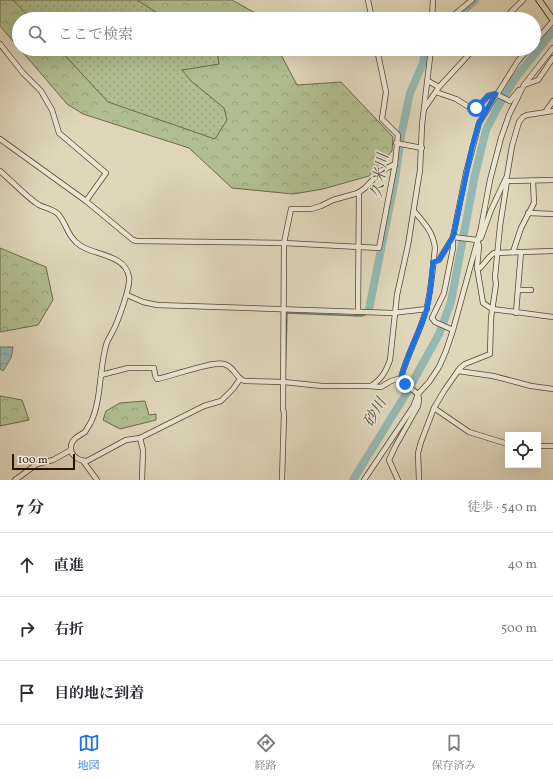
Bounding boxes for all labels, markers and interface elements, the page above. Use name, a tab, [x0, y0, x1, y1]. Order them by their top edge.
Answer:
search box	[12, 12, 541, 56]
icon: search	[26, 23, 48, 45]
text: ここで検索	[58, 25, 133, 46]
route start	[467, 99, 485, 117]
water label: 久米川	[367, 150, 395, 200]
route end	[396, 375, 414, 393]
water label: 砂川	[359, 393, 394, 431]
map controls	[505, 432, 541, 468]
button: locate	[505, 432, 541, 468]
scale bar	[12, 452, 75, 471]
text: 100 m	[18, 453, 48, 468]
text: 7 分	[16, 497, 45, 520]
text: 徒歩 · 540 m	[468, 499, 537, 517]
icon: ahead	[16, 554, 38, 576]
text: 直進	[54, 556, 84, 577]
text: 40 m	[508, 556, 537, 574]
icon: right	[16, 618, 38, 640]
text: 右折	[54, 620, 84, 641]
text: 500 m	[501, 620, 537, 638]
icon: arrive	[16, 682, 38, 704]
text: 目的地に到着	[54, 684, 144, 705]
tab: 地図	[78, 732, 100, 774]
tab: 経路	[255, 732, 277, 774]
tab: 保存済み	[432, 732, 476, 774]

